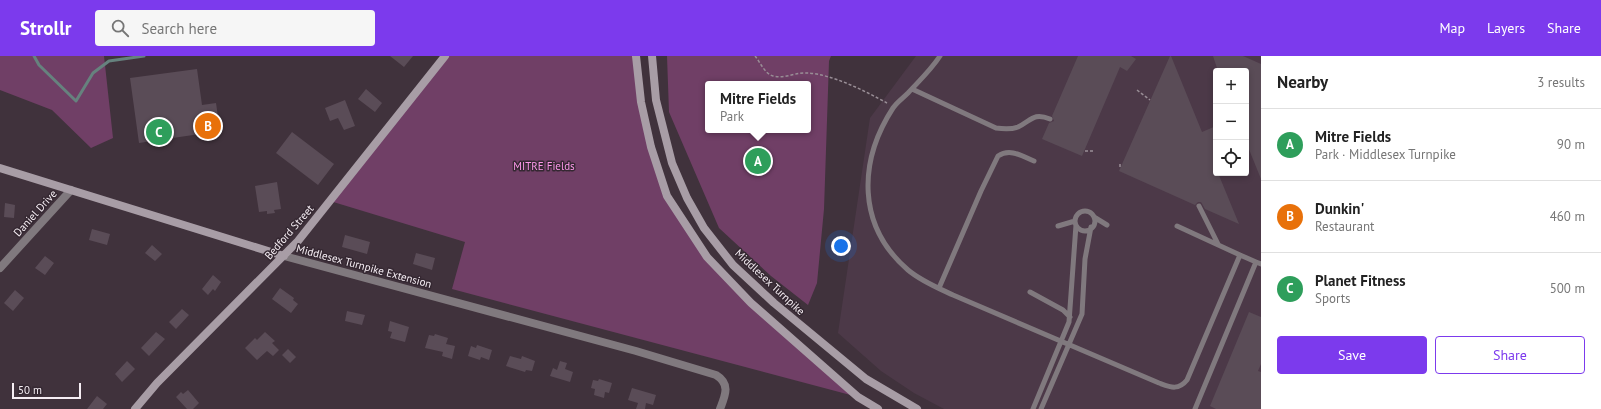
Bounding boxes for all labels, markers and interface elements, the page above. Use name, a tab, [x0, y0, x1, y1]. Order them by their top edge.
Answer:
search box	[95, 10, 375, 46]
text: Strollr	[20, 16, 71, 40]
icon: search	[109, 17, 131, 39]
text: Search here	[141, 19, 217, 38]
text: Map	[1439, 19, 1465, 37]
text: Layers	[1487, 19, 1525, 37]
text: Share	[1547, 19, 1581, 37]
map controls	[1213, 68, 1249, 176]
button: +	[1213, 68, 1249, 104]
text: Nearby	[1277, 71, 1328, 93]
text: 3 results	[1537, 74, 1585, 91]
popup	[705, 81, 811, 133]
text: Mitre Fields	[720, 89, 796, 108]
button: −	[1213, 104, 1249, 140]
text: Park	[720, 108, 744, 125]
pin: B	[195, 111, 221, 141]
pin: C	[146, 117, 172, 147]
text: Mitre Fields	[1315, 127, 1391, 146]
text: A	[1286, 136, 1294, 153]
text: 90 m	[1557, 136, 1585, 153]
button: locate	[1213, 140, 1249, 176]
pin: A	[745, 146, 771, 176]
text: Park · Middlesex Turnpike	[1315, 146, 1456, 163]
park label: MITRE Fields	[513, 159, 575, 173]
street label: Daniel Drive	[10, 186, 60, 239]
text: Dunkin'	[1315, 199, 1364, 218]
street label: Bedford Street	[261, 202, 317, 262]
text: B	[1286, 208, 1294, 225]
text: 460 m	[1550, 208, 1585, 225]
text: Restaurant	[1315, 218, 1374, 235]
your location	[831, 236, 851, 256]
street label: Middlesex Turnpike Extension	[295, 241, 433, 291]
street label: Middlesex Turnpike	[732, 246, 808, 318]
text: Planet Fitness	[1315, 271, 1406, 290]
text: C	[1286, 280, 1294, 297]
text: 500 m	[1550, 280, 1585, 297]
text: Sports	[1315, 290, 1351, 307]
button: Save	[1277, 336, 1427, 374]
button: Share	[1435, 336, 1585, 374]
scale bar	[12, 381, 81, 400]
text: 50 m	[18, 383, 42, 397]

